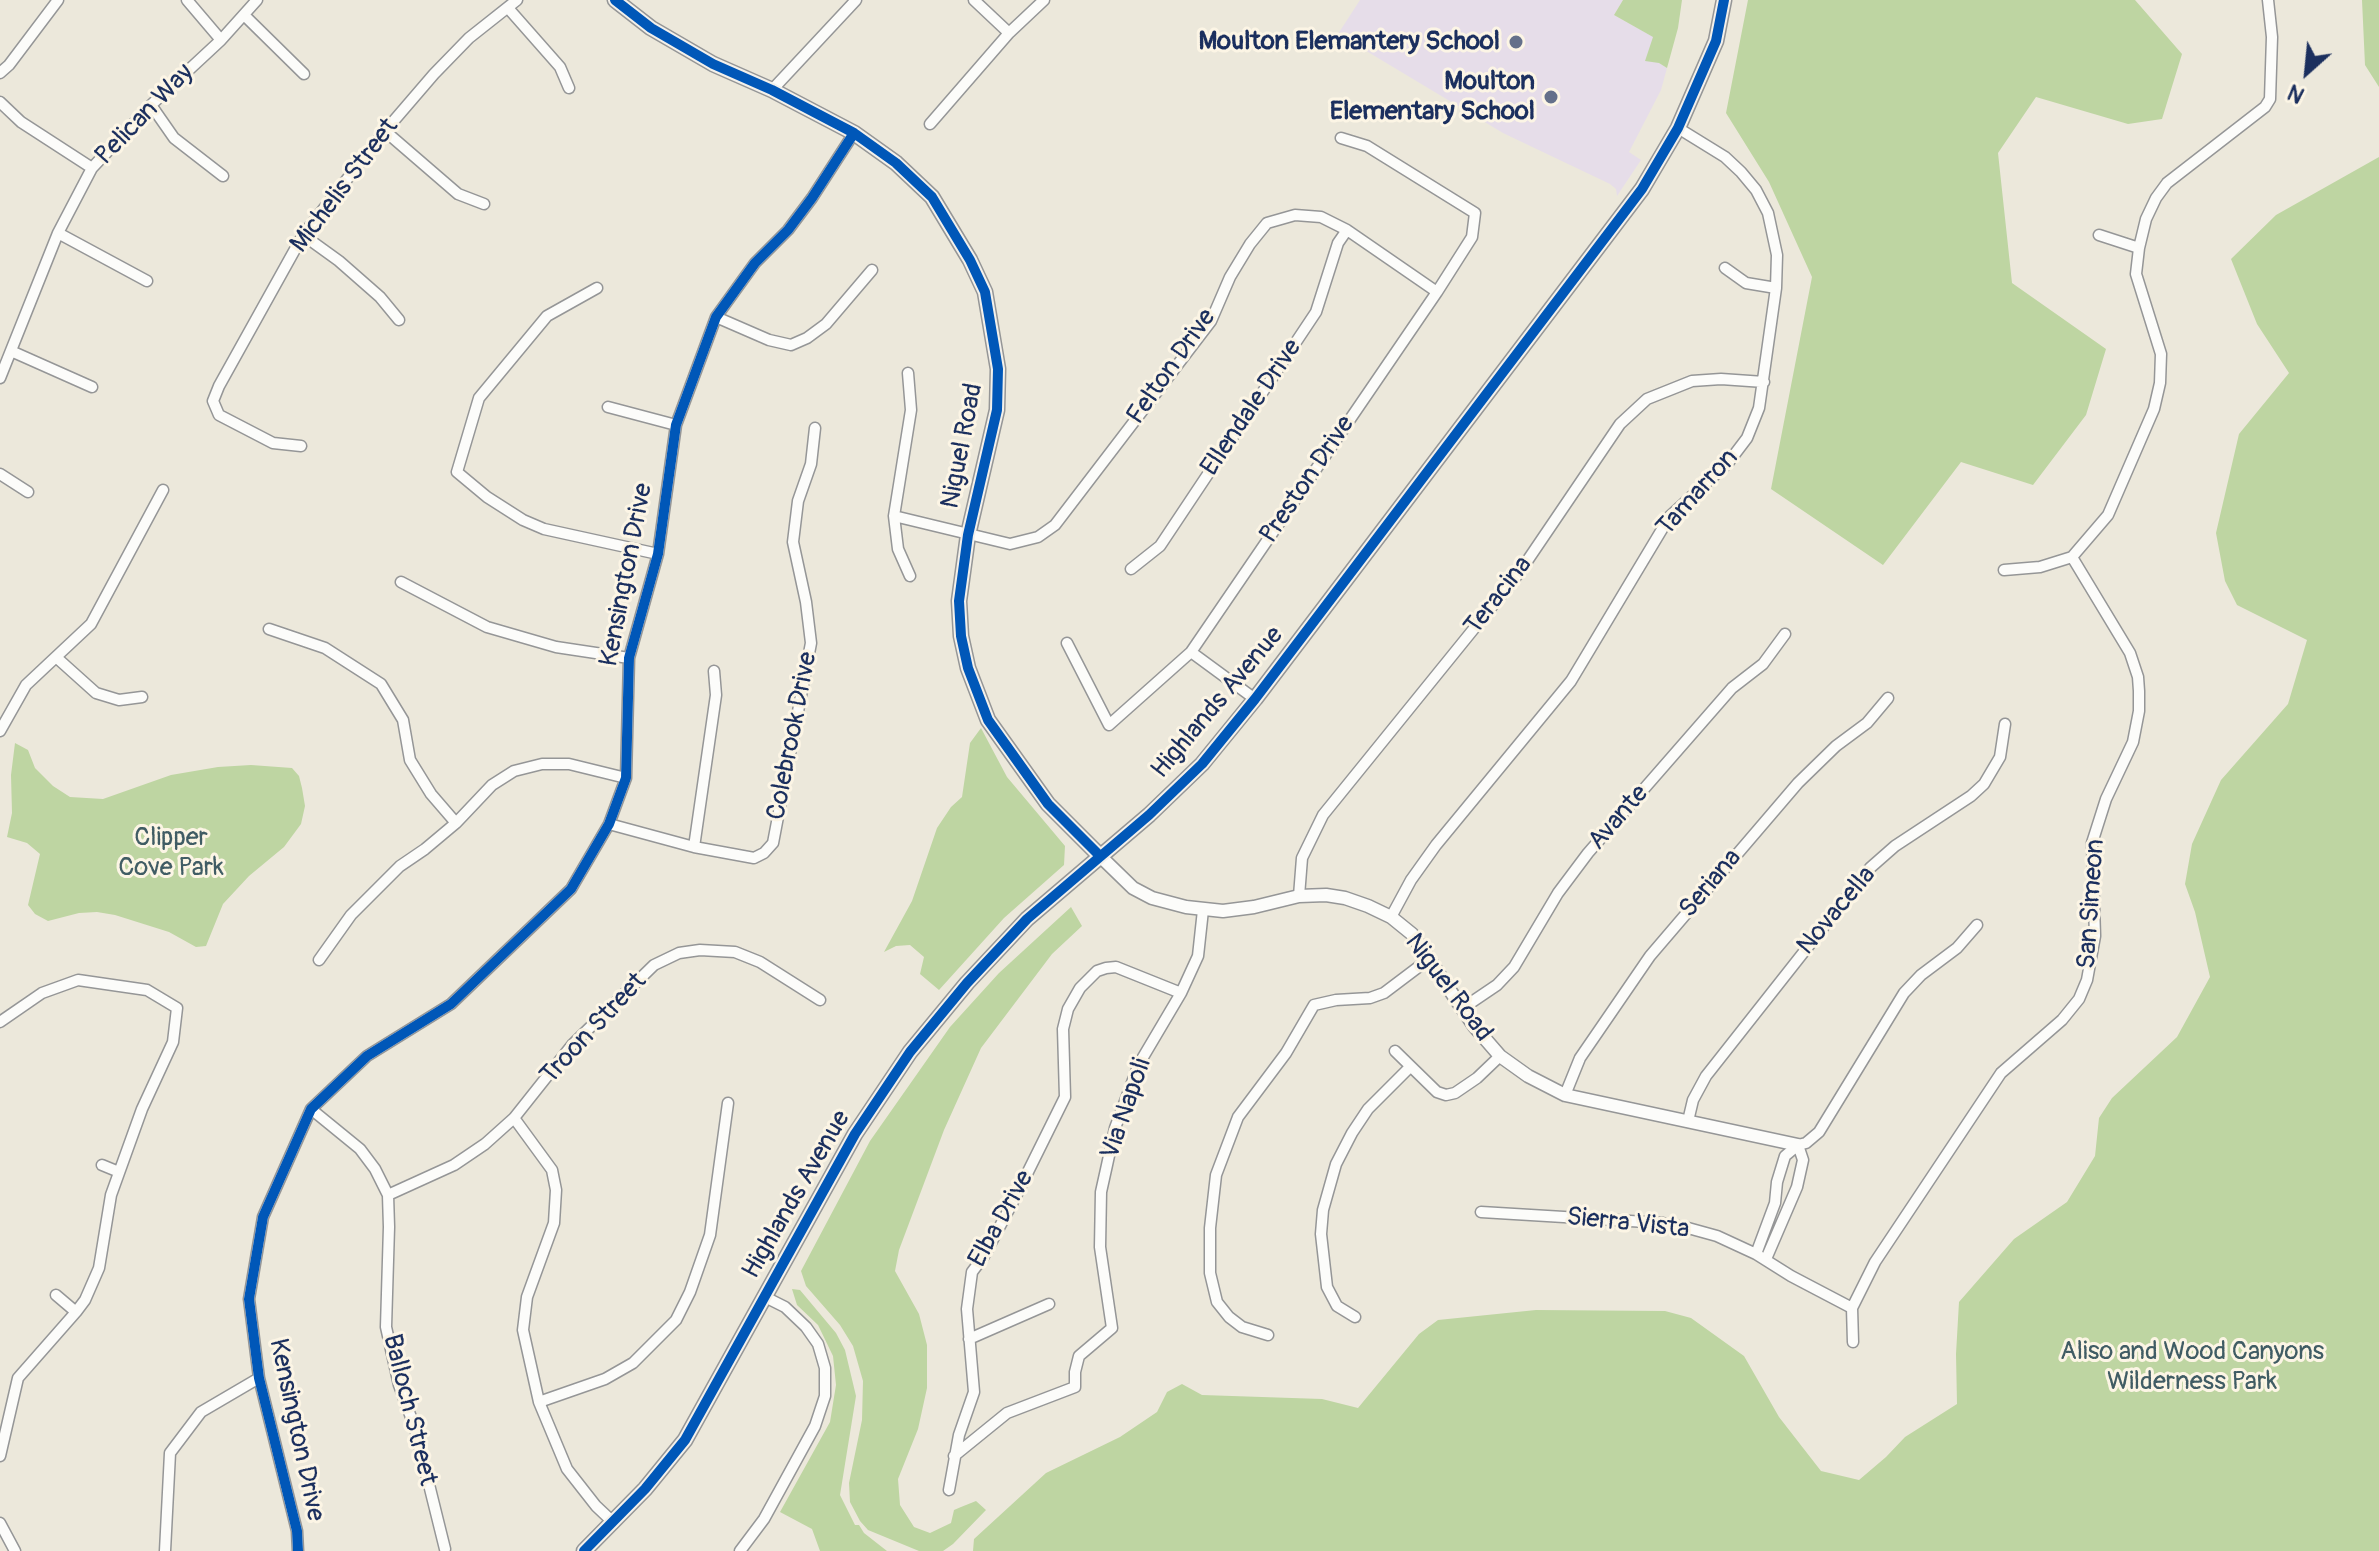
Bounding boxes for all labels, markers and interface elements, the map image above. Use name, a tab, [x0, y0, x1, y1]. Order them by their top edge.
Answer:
place label: Moulton Elemantery School	[1198, 26, 1500, 58]
north arrow	[2267, 32, 2347, 112]
marker: Moulton Elemantery School	[1507, 33, 1525, 51]
street label: Pelican Way	[89, 58, 201, 172]
place label: Moulton Elementary School	[1330, 66, 1535, 128]
text: N	[2283, 78, 2309, 109]
marker: Moulton Elementary School	[1542, 88, 1560, 106]
street label: Michelis Street	[284, 113, 406, 259]
street label: Felton Drive	[1121, 303, 1223, 431]
street label: Ellendale Drive	[1195, 334, 1309, 482]
street label: Niguel Road	[936, 381, 990, 511]
street label: Preston Drive	[1254, 410, 1362, 550]
street label: Tamarron	[1651, 443, 1745, 543]
street label: Kensington Drive	[594, 481, 660, 669]
street label: Teracina	[1459, 550, 1539, 642]
street label: Highlands Avenue	[1145, 621, 1291, 785]
street label: Colebrook Drive	[761, 649, 825, 823]
street label: Avante	[1582, 779, 1656, 857]
park label: Clipper Cove Park	[118, 822, 224, 884]
street label: San Simeon	[2072, 838, 2112, 970]
street label: Seriana	[1673, 843, 1749, 925]
street label: Novacella	[1791, 860, 1883, 962]
street label: Niguel Road	[1397, 928, 1499, 1048]
street label: Troon Street	[535, 967, 653, 1091]
street label: Via Napoli	[1095, 1054, 1159, 1164]
street label: Highlands Avenue	[736, 1105, 858, 1285]
street label: Elba Drive	[963, 1165, 1041, 1273]
street label: Sierra Vista	[1565, 1202, 1691, 1246]
street label: Balloch Street	[375, 1331, 443, 1489]
street label: Kensington Drive	[261, 1336, 331, 1524]
park label: Aliso and Wood Canyons Wilderness Park	[2060, 1336, 2324, 1398]

